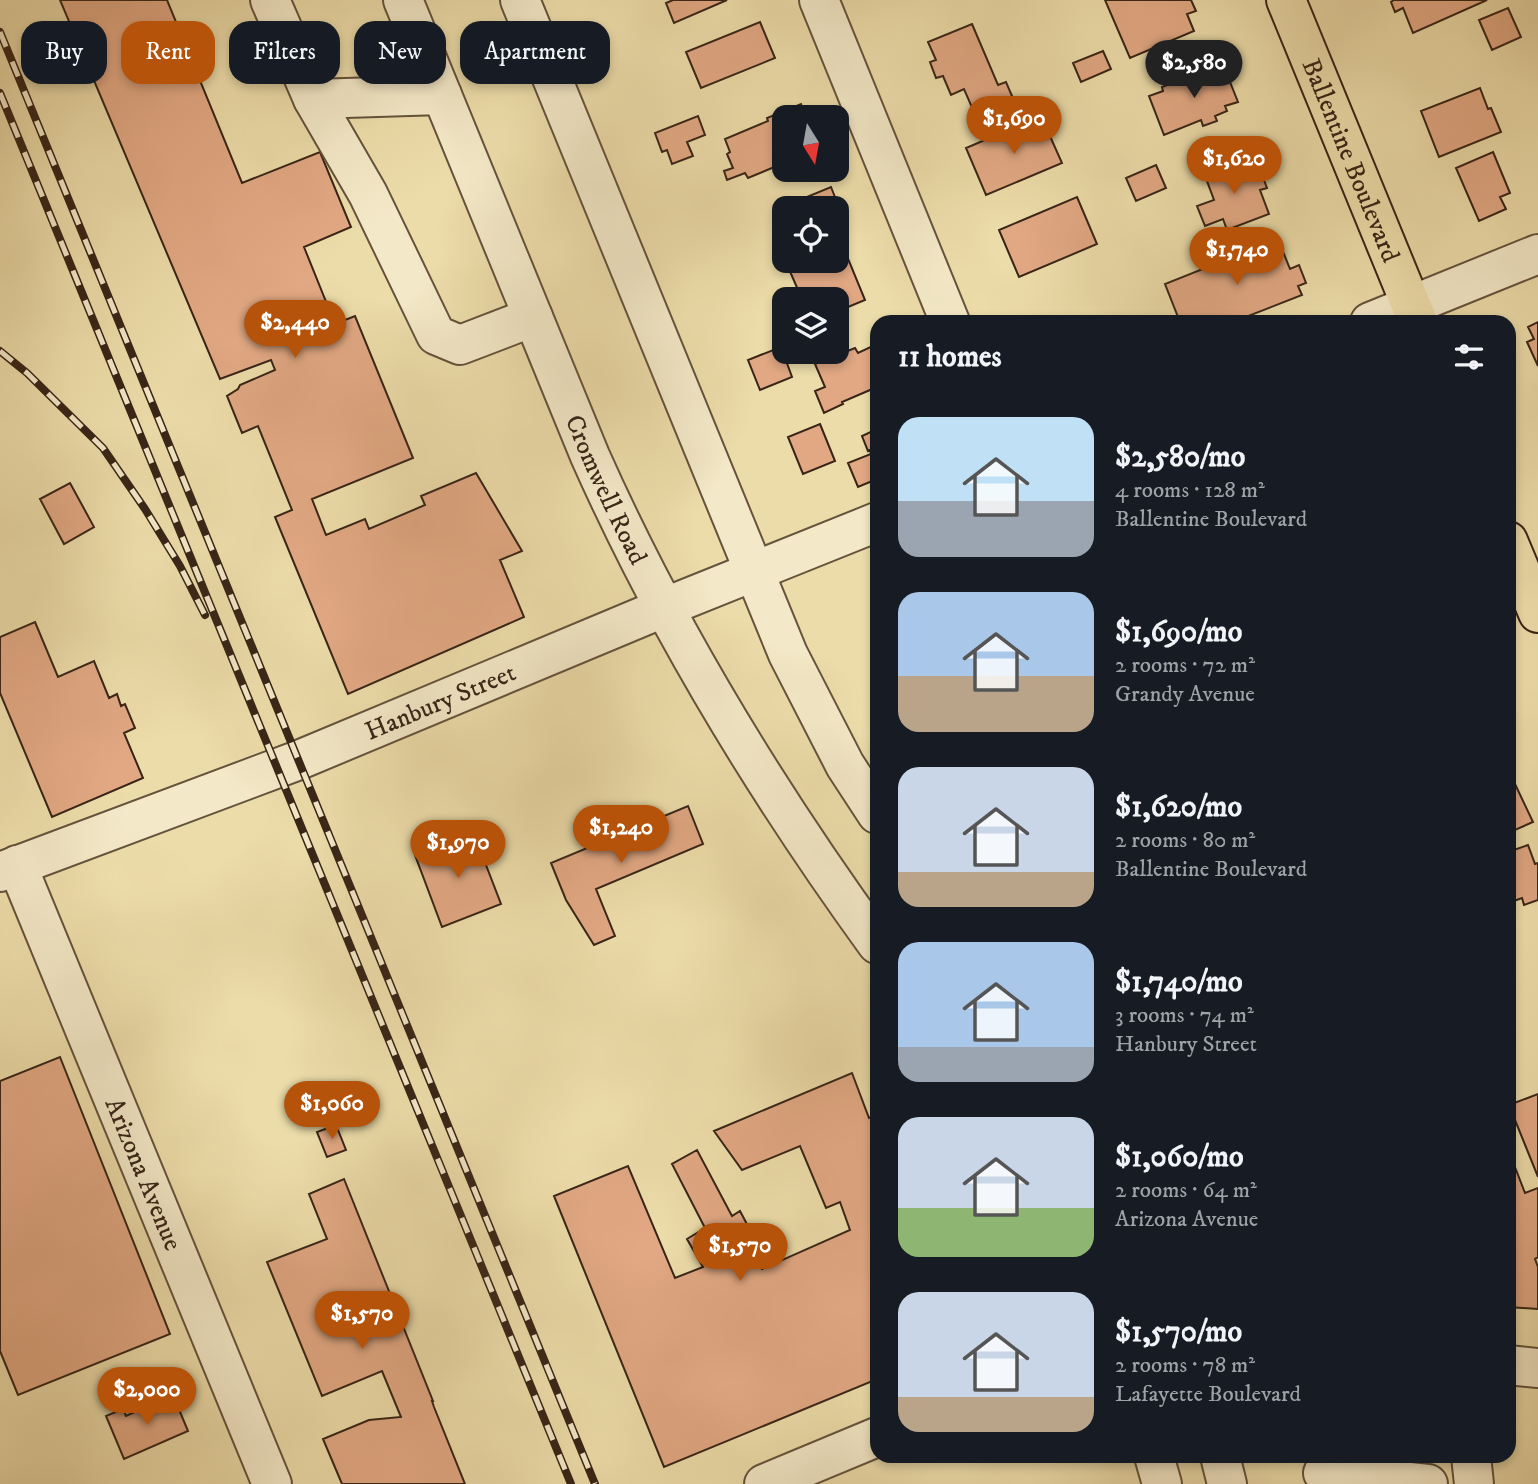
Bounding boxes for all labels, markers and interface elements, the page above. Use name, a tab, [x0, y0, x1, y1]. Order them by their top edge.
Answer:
chip: Buy	[21, 21, 107, 84]
chip: Rent	[121, 21, 215, 84]
chip: Filters	[229, 21, 340, 84]
chip: New	[354, 21, 446, 84]
chip: Apartment	[460, 21, 610, 84]
pin: $2,580	[1137, 41, 1251, 100]
text: $2,580	[1161, 48, 1227, 77]
street label: Ballentine Boulevard	[1294, 54, 1407, 267]
pin: $1,690	[957, 96, 1071, 156]
text: $1,690	[982, 104, 1046, 133]
north arrow	[772, 105, 849, 182]
map controls	[772, 105, 849, 364]
pin: $1,620	[1177, 136, 1291, 196]
text: $1,620	[1203, 144, 1265, 173]
button: locate	[772, 196, 849, 273]
pin: $1,740	[1180, 228, 1294, 287]
text: $1,740	[1205, 235, 1269, 264]
button: layers	[772, 287, 849, 364]
pin: $2,440	[238, 300, 352, 360]
text: $2,440	[260, 308, 330, 337]
icon: filters	[1450, 338, 1488, 376]
text: 11 homes	[898, 339, 1002, 376]
street label: Cromwell Road	[557, 410, 654, 570]
text: $2,580/mo	[1115, 439, 1245, 476]
icon: home	[954, 445, 1038, 529]
text: 4 rooms · 128 m²	[1115, 476, 1265, 505]
text: Ballentine Boulevard	[1115, 505, 1307, 534]
text: $1,690/mo	[1115, 614, 1242, 651]
icon: home	[954, 620, 1038, 704]
text: 2 rooms · 72 m²	[1115, 651, 1255, 680]
street label: Hanbury Street	[360, 656, 521, 749]
text: Grandy Avenue	[1115, 680, 1255, 709]
text: $1,620/mo	[1115, 789, 1242, 826]
icon: home	[954, 795, 1038, 879]
pin: $1,240	[564, 806, 678, 865]
text: $1,240	[589, 813, 653, 842]
pin: $1,970	[401, 820, 515, 880]
text: 2 rooms · 80 m²	[1115, 826, 1255, 855]
text: $1,970	[426, 828, 490, 857]
text: Ballentine Boulevard	[1115, 855, 1307, 884]
text: $1,740/mo	[1115, 964, 1243, 1001]
icon: home	[954, 970, 1038, 1054]
text: 3 rooms · 74 m²	[1115, 1001, 1254, 1030]
text: Hanbury Street	[1115, 1030, 1257, 1059]
pin: $1,060	[275, 1082, 389, 1141]
text: $1,060	[300, 1089, 364, 1118]
street label: Arizona Avenue	[97, 1093, 189, 1256]
text: $1,060/mo	[1115, 1139, 1244, 1176]
icon: home	[954, 1145, 1038, 1229]
text: 2 rooms · 64 m²	[1115, 1176, 1257, 1205]
text: Arizona Avenue	[1115, 1205, 1258, 1234]
pin: $1,570	[683, 1224, 797, 1283]
text: $1,570	[709, 1231, 771, 1260]
pin: $1,570	[305, 1292, 419, 1351]
text: $1,570	[331, 1299, 393, 1328]
text: $1,570/mo	[1115, 1314, 1242, 1351]
icon: home	[954, 1320, 1038, 1404]
text: 2 rooms · 78 m²	[1115, 1351, 1255, 1380]
pin: $2,000	[90, 1368, 204, 1427]
text: $2,000	[113, 1375, 181, 1404]
text: Lafayette Boulevard	[1115, 1380, 1301, 1409]

